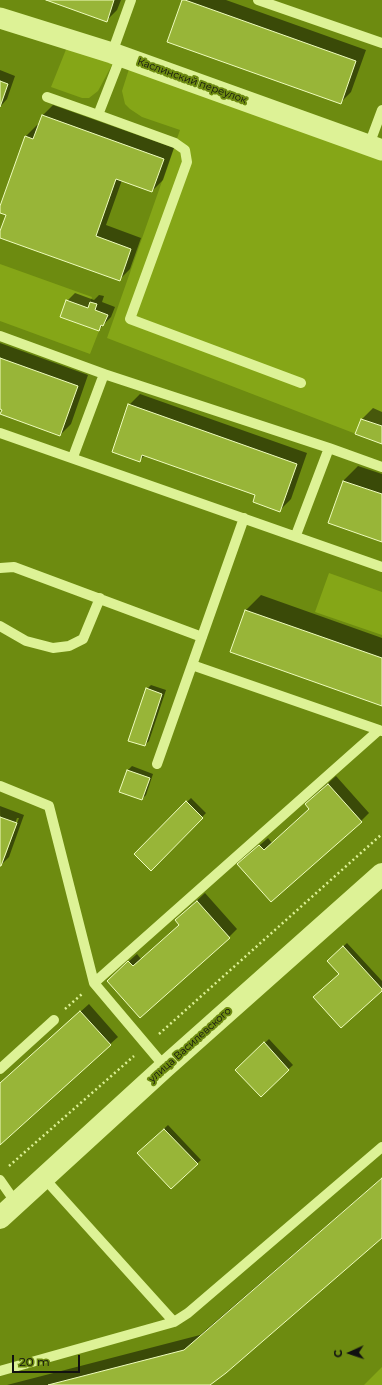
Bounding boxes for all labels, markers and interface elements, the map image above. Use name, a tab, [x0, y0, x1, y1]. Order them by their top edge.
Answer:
street label: Каслинский переулок	[136, 56, 248, 106]
street label: улица Василевского	[146, 1005, 234, 1085]
north arrow	[330, 1333, 370, 1373]
scale bar	[14, 1347, 82, 1373]
text: С	[331, 1349, 345, 1358]
text: 20 m	[19, 1354, 50, 1369]

